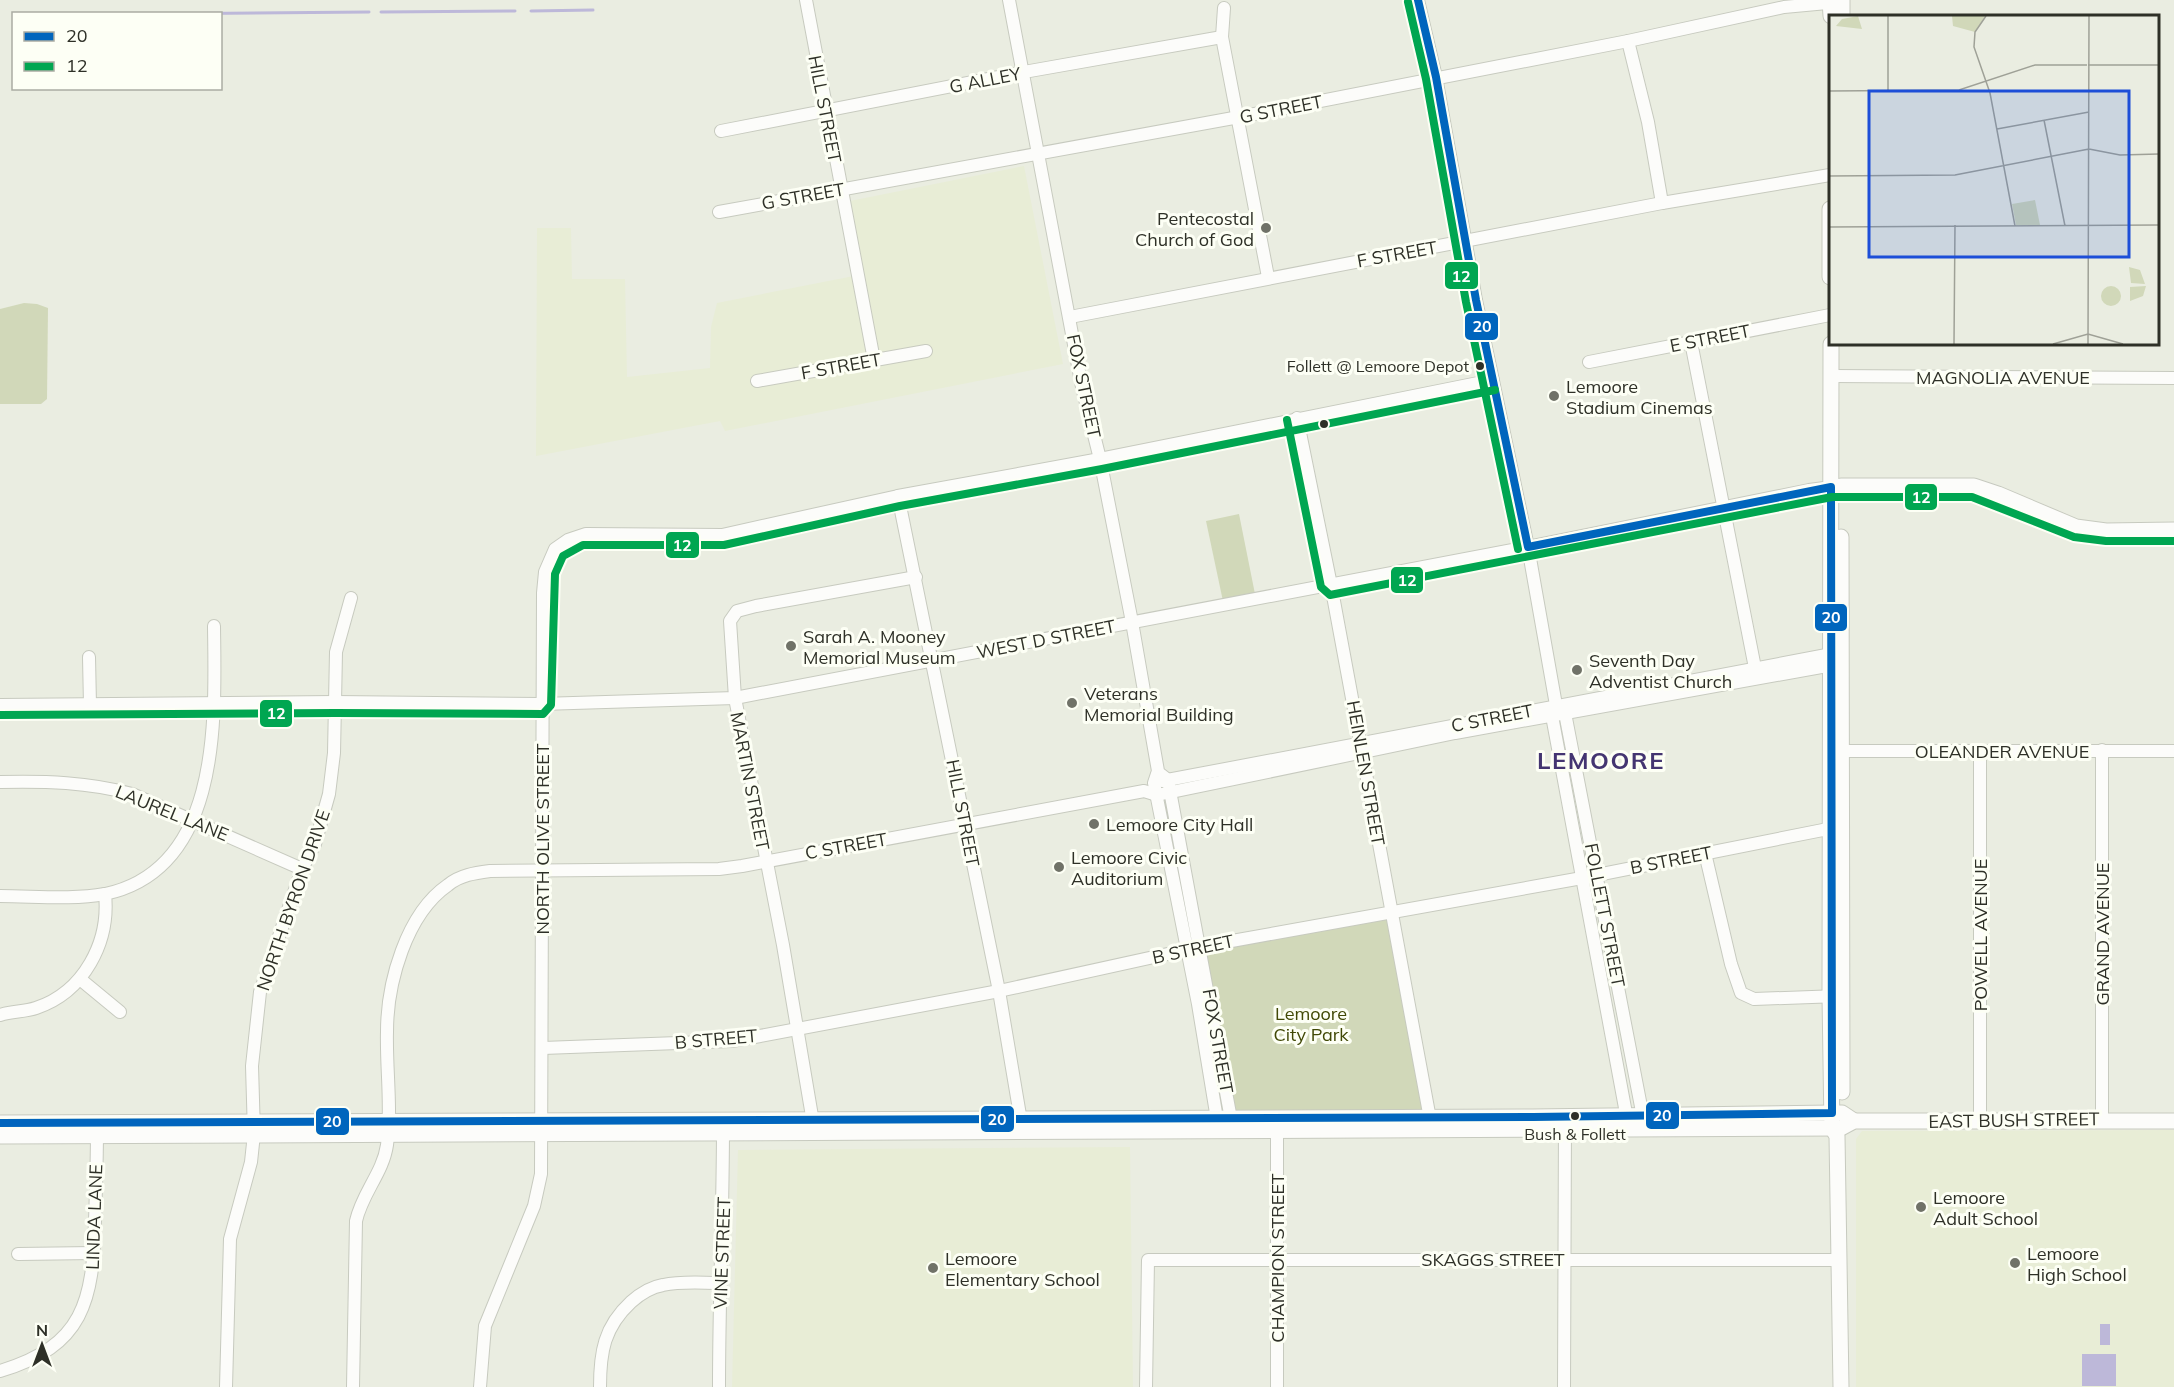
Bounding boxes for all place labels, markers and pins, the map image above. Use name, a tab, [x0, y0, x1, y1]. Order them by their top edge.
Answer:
place label: Pentecostal Church of God	[1135, 207, 1254, 251]
marker: Pentecostal Church of God	[1259, 221, 1273, 235]
place label: Follett @ Lemoore Depot	[1287, 356, 1469, 376]
marker: Follett @ Lemoore Depot	[1474, 360, 1486, 372]
place label: Lemoore Stadium Cinemas	[1566, 375, 1713, 419]
marker: Lemoore Stadium Cinemas	[1547, 389, 1561, 403]
unlabelled marker	[1318, 418, 1330, 430]
place label: Sarah A. Mooney Memorial Museum	[803, 625, 956, 669]
marker: Sarah A. Mooney Memorial Museum	[784, 639, 798, 653]
place label: Seventh Day Adventist Church	[1589, 649, 1732, 693]
marker: Seventh Day Adventist Church	[1570, 663, 1584, 677]
place label: Veterans Memorial Building	[1084, 682, 1234, 726]
marker: Veterans Memorial Building	[1065, 696, 1079, 710]
place label: Lemoore City Hall	[1106, 813, 1253, 836]
marker: Lemoore City Hall	[1087, 817, 1101, 831]
place label: Lemoore Civic Auditorium	[1071, 846, 1187, 890]
marker: Lemoore Civic Auditorium	[1052, 860, 1066, 874]
marker: Bush & Follett	[1569, 1110, 1581, 1122]
place label: Bush & Follett	[1524, 1124, 1626, 1144]
place label: Lemoore Adult School	[1933, 1186, 2038, 1230]
marker: Lemoore Adult School	[1914, 1200, 1928, 1214]
place label: Lemoore High School	[2027, 1242, 2127, 1286]
place label: Lemoore Elementary School	[945, 1247, 1100, 1291]
marker: Lemoore High School	[2008, 1256, 2022, 1270]
marker: Lemoore Elementary School	[926, 1261, 940, 1275]

